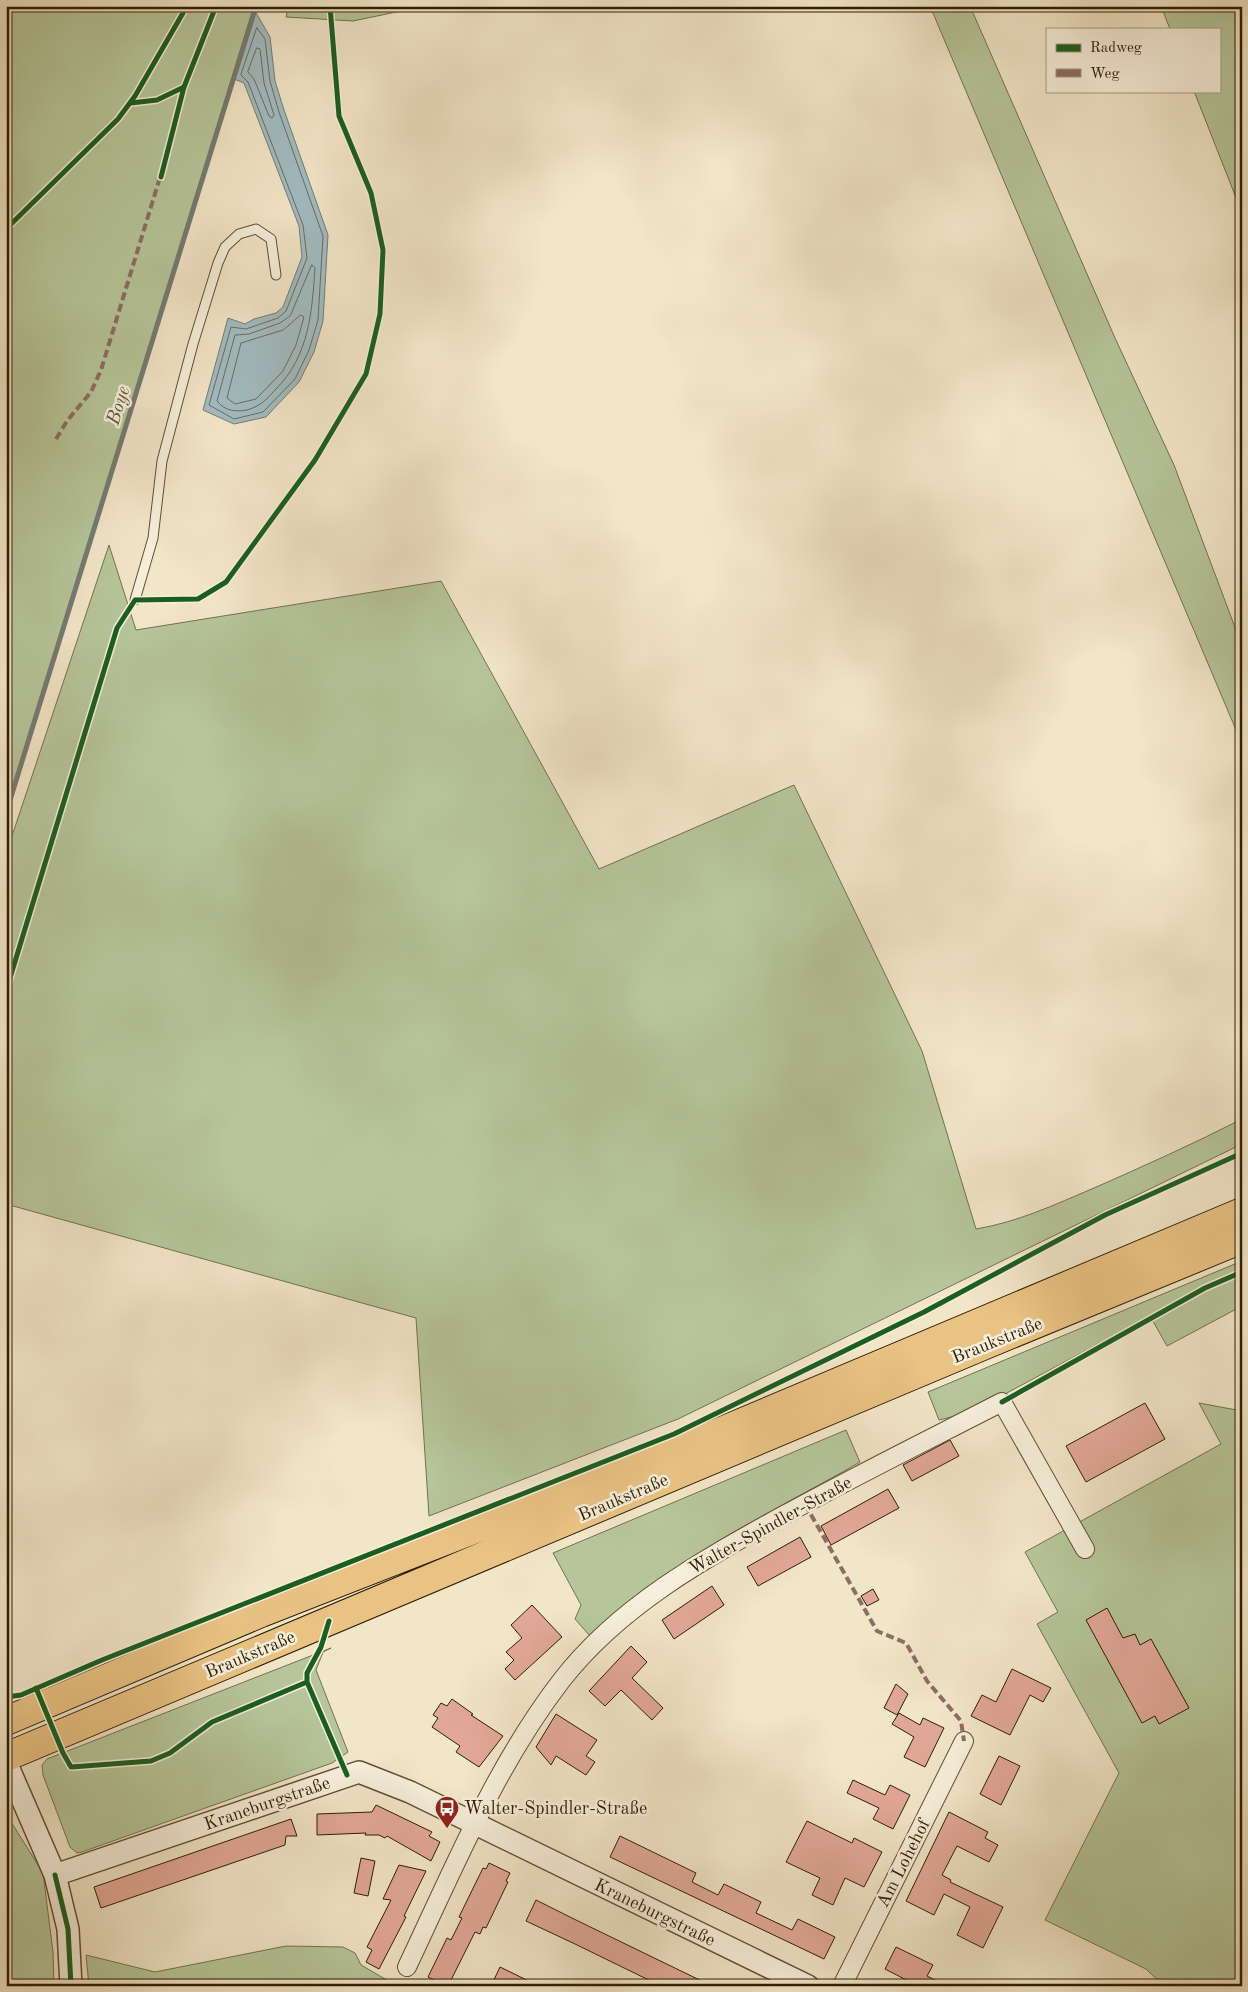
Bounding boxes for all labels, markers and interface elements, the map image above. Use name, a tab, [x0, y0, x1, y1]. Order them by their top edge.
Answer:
legend	[1046, 28, 1220, 92]
text: Radweg	[1090, 41, 1142, 56]
text: Weg	[1090, 67, 1120, 82]
water label: Boye	[104, 384, 134, 428]
street label: Braukstraße	[950, 1315, 1045, 1367]
street label: Braukstraße	[576, 1471, 671, 1525]
street label: Walter-Spindler-Straße	[686, 1474, 855, 1578]
street label: Braukstraße	[203, 1628, 298, 1682]
street label: Kraneburgstraße	[202, 1774, 333, 1834]
bus stop icon: Walter-Spindler-Straße	[434, 1795, 460, 1829]
place label: Walter-Spindler-Straße	[464, 1800, 647, 1818]
street label: Am Lohehof	[874, 1815, 934, 1911]
street label: Kraneburgstraße	[591, 1876, 718, 1950]

